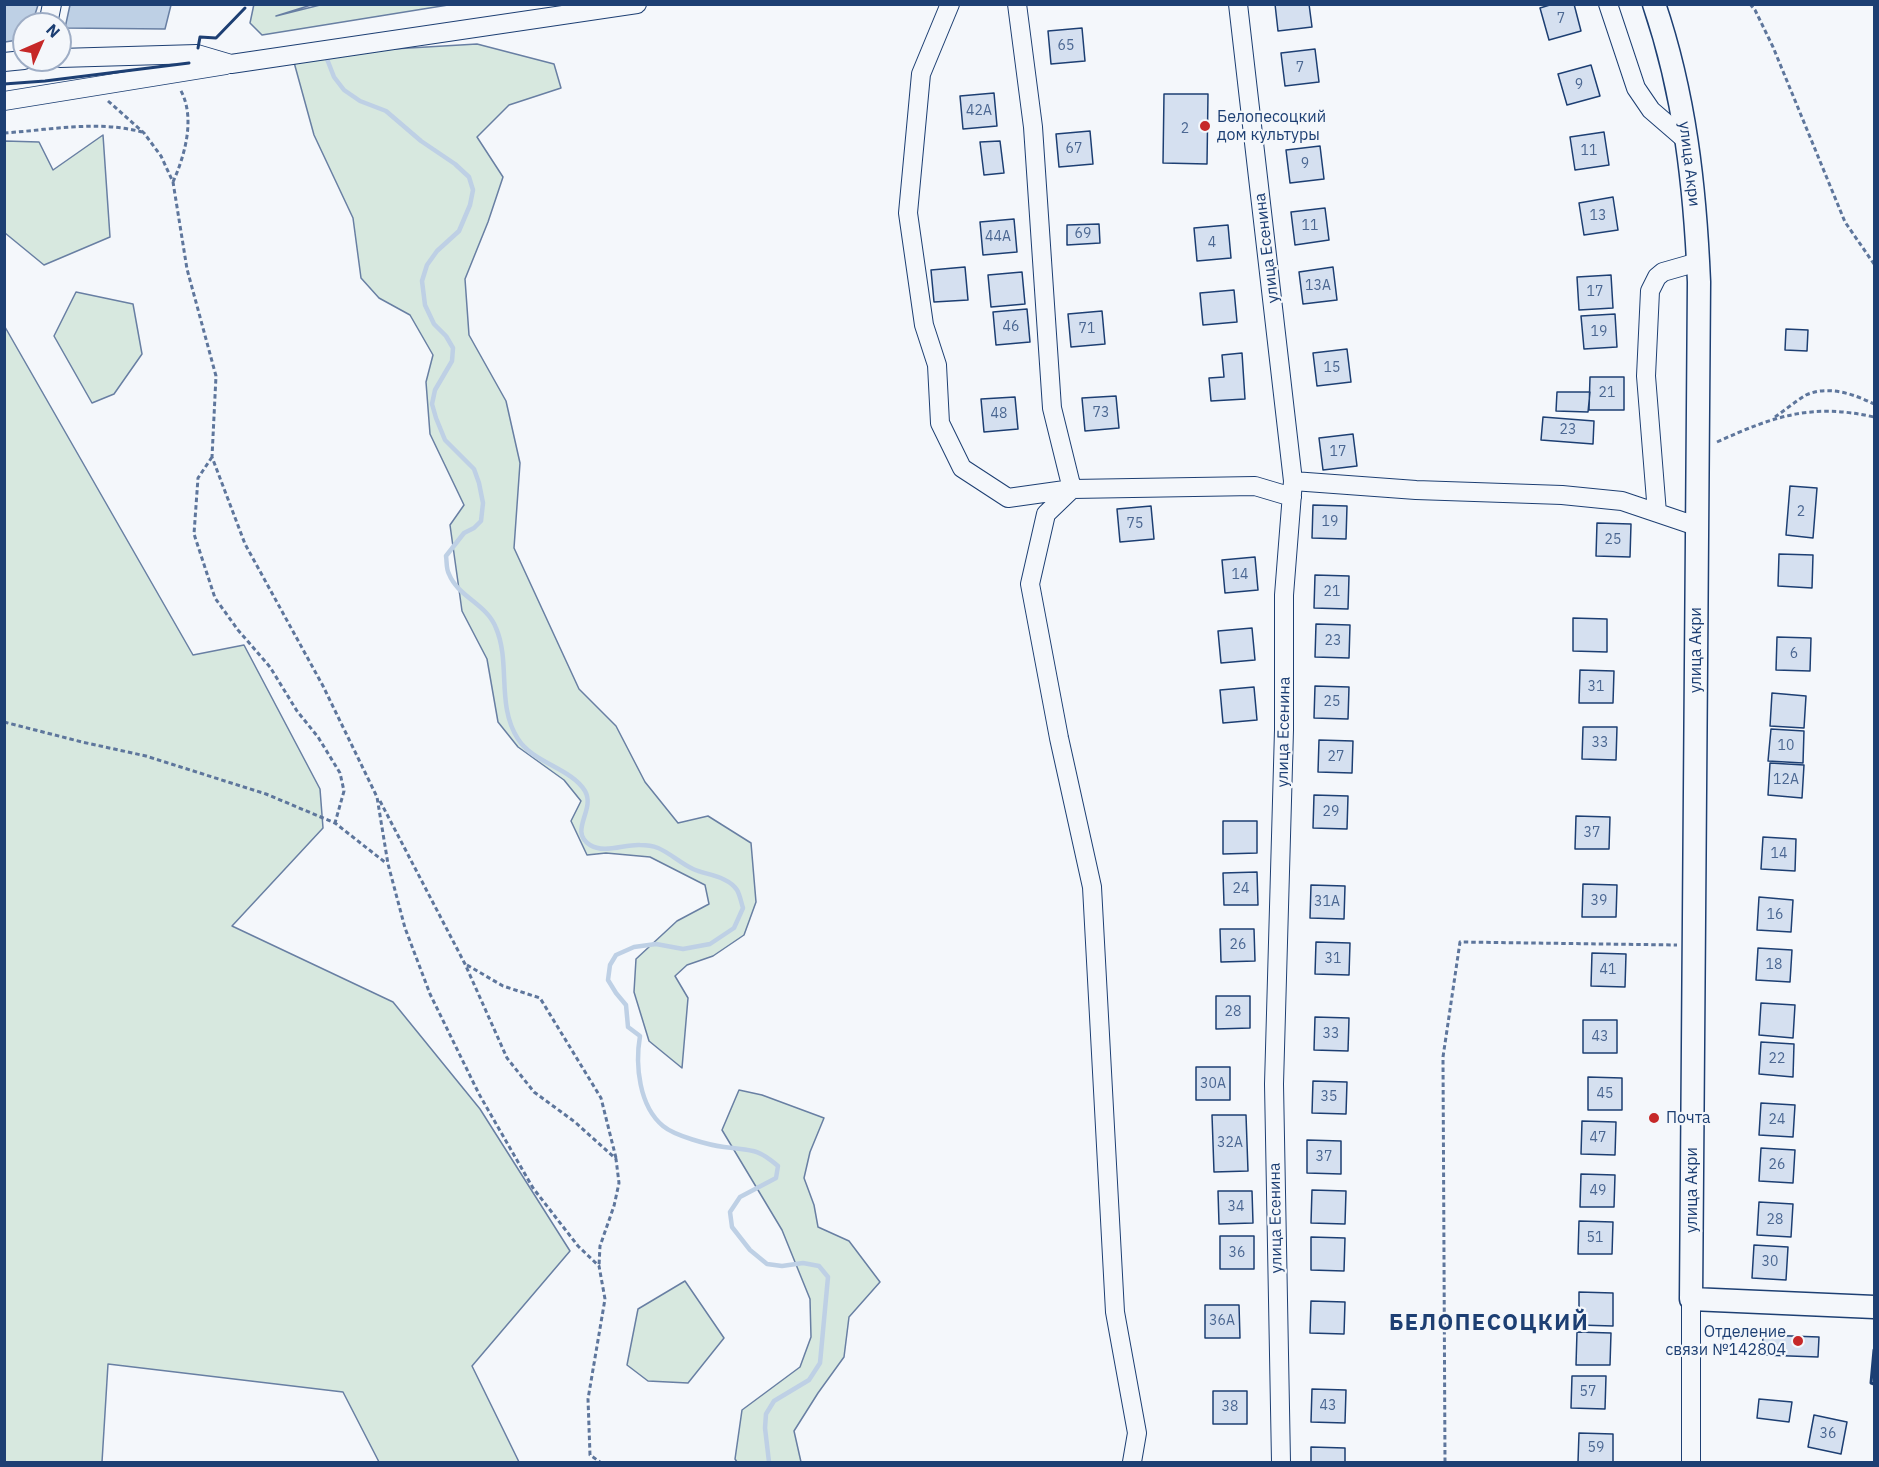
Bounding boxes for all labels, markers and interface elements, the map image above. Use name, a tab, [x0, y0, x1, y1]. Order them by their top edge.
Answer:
house number: 7	[1557, 11, 1565, 27]
north arrow	[12, 12, 72, 72]
text: N	[42, 20, 64, 42]
house number: 65	[1058, 38, 1074, 54]
house number: 7	[1296, 60, 1304, 76]
house number: 9	[1575, 77, 1583, 93]
house number: 42А	[966, 103, 992, 119]
place label: Белопесоцкий дом культуры	[1217, 107, 1326, 145]
marker: Белопесоцкий дом культуры	[1198, 119, 1212, 133]
street label: улица Акри	[1674, 120, 1704, 208]
house number: 2	[1181, 121, 1189, 137]
house number: 67	[1066, 141, 1082, 157]
house number: 11	[1581, 143, 1597, 159]
house number: 9	[1301, 156, 1309, 172]
street label: улица Есенина	[1251, 192, 1283, 304]
house number: 13	[1590, 208, 1606, 224]
house number: 11	[1302, 218, 1318, 234]
house number: 69	[1075, 226, 1091, 242]
house number: 44А	[985, 229, 1011, 245]
house number: 4	[1208, 235, 1216, 251]
house number: 13А	[1305, 278, 1331, 294]
house number: 17	[1587, 284, 1603, 300]
house number: 46	[1003, 319, 1019, 335]
house number: 71	[1079, 321, 1095, 337]
house number: 19	[1591, 324, 1607, 340]
house number: 15	[1324, 360, 1340, 376]
house number: 21	[1599, 385, 1615, 401]
house number: 73	[1093, 405, 1109, 421]
house number: 48	[991, 406, 1007, 422]
house number: 23	[1560, 422, 1576, 438]
house number: 17	[1330, 444, 1346, 460]
house number: 2	[1797, 504, 1805, 520]
house number: 19	[1322, 514, 1338, 530]
house number: 75	[1127, 516, 1143, 532]
house number: 25	[1605, 532, 1621, 548]
house number: 14	[1232, 567, 1248, 583]
house number: 21	[1324, 584, 1340, 600]
street label: улица Акри	[1686, 607, 1706, 693]
house number: 23	[1325, 633, 1341, 649]
house number: 6	[1790, 646, 1798, 662]
street label: улица Есенина	[1273, 676, 1295, 788]
house number: 31	[1588, 679, 1604, 695]
house number: 25	[1324, 694, 1340, 710]
house number: 33	[1592, 735, 1608, 751]
house number: 10	[1778, 738, 1794, 754]
house number: 27	[1328, 749, 1344, 765]
house number: 12А	[1773, 772, 1799, 788]
house number: 29	[1323, 804, 1339, 820]
house number: 37	[1584, 825, 1600, 841]
house number: 14	[1771, 846, 1787, 862]
house number: 24	[1233, 881, 1249, 897]
house number: 39	[1591, 893, 1607, 909]
house number: 31А	[1314, 894, 1340, 910]
house number: 16	[1767, 907, 1783, 923]
house number: 26	[1230, 937, 1246, 953]
house number: 31	[1325, 951, 1341, 967]
house number: 18	[1766, 957, 1782, 973]
house number: 41	[1600, 962, 1616, 978]
house number: 28	[1225, 1004, 1241, 1020]
house number: 33	[1323, 1026, 1339, 1042]
house number: 43	[1592, 1029, 1608, 1045]
house number: 22	[1769, 1051, 1785, 1067]
house number: 30А	[1200, 1076, 1226, 1092]
house number: 45	[1597, 1086, 1613, 1102]
house number: 35	[1321, 1089, 1337, 1105]
place label: Почта	[1666, 1108, 1711, 1128]
marker: Почта	[1647, 1111, 1661, 1125]
house number: 24	[1769, 1112, 1785, 1128]
house number: 47	[1590, 1130, 1606, 1146]
house number: 32А	[1217, 1135, 1243, 1151]
street label: улица Акри	[1682, 1147, 1702, 1233]
house number: 37	[1316, 1149, 1332, 1165]
house number: 26	[1769, 1157, 1785, 1173]
street label: улица Есенина	[1265, 1162, 1287, 1274]
house number: 49	[1590, 1183, 1606, 1199]
house number: 34	[1228, 1199, 1244, 1215]
house number: 28	[1767, 1212, 1783, 1228]
house number: 51	[1587, 1230, 1603, 1246]
house number: 36	[1229, 1245, 1245, 1261]
house number: 30	[1762, 1254, 1778, 1270]
district label: БЕЛОПЕСОЦКИЙ	[1389, 1311, 1589, 1337]
house number: 36А	[1209, 1313, 1235, 1329]
place label: Отделение связи №142804	[1665, 1322, 1786, 1360]
marker: Отделение связи №142804	[1791, 1334, 1805, 1348]
house number: 57	[1580, 1384, 1596, 1400]
house number: 43	[1320, 1398, 1336, 1414]
house number: 38	[1222, 1399, 1238, 1415]
house number: 36	[1820, 1426, 1836, 1442]
house number: 59	[1588, 1440, 1604, 1456]

